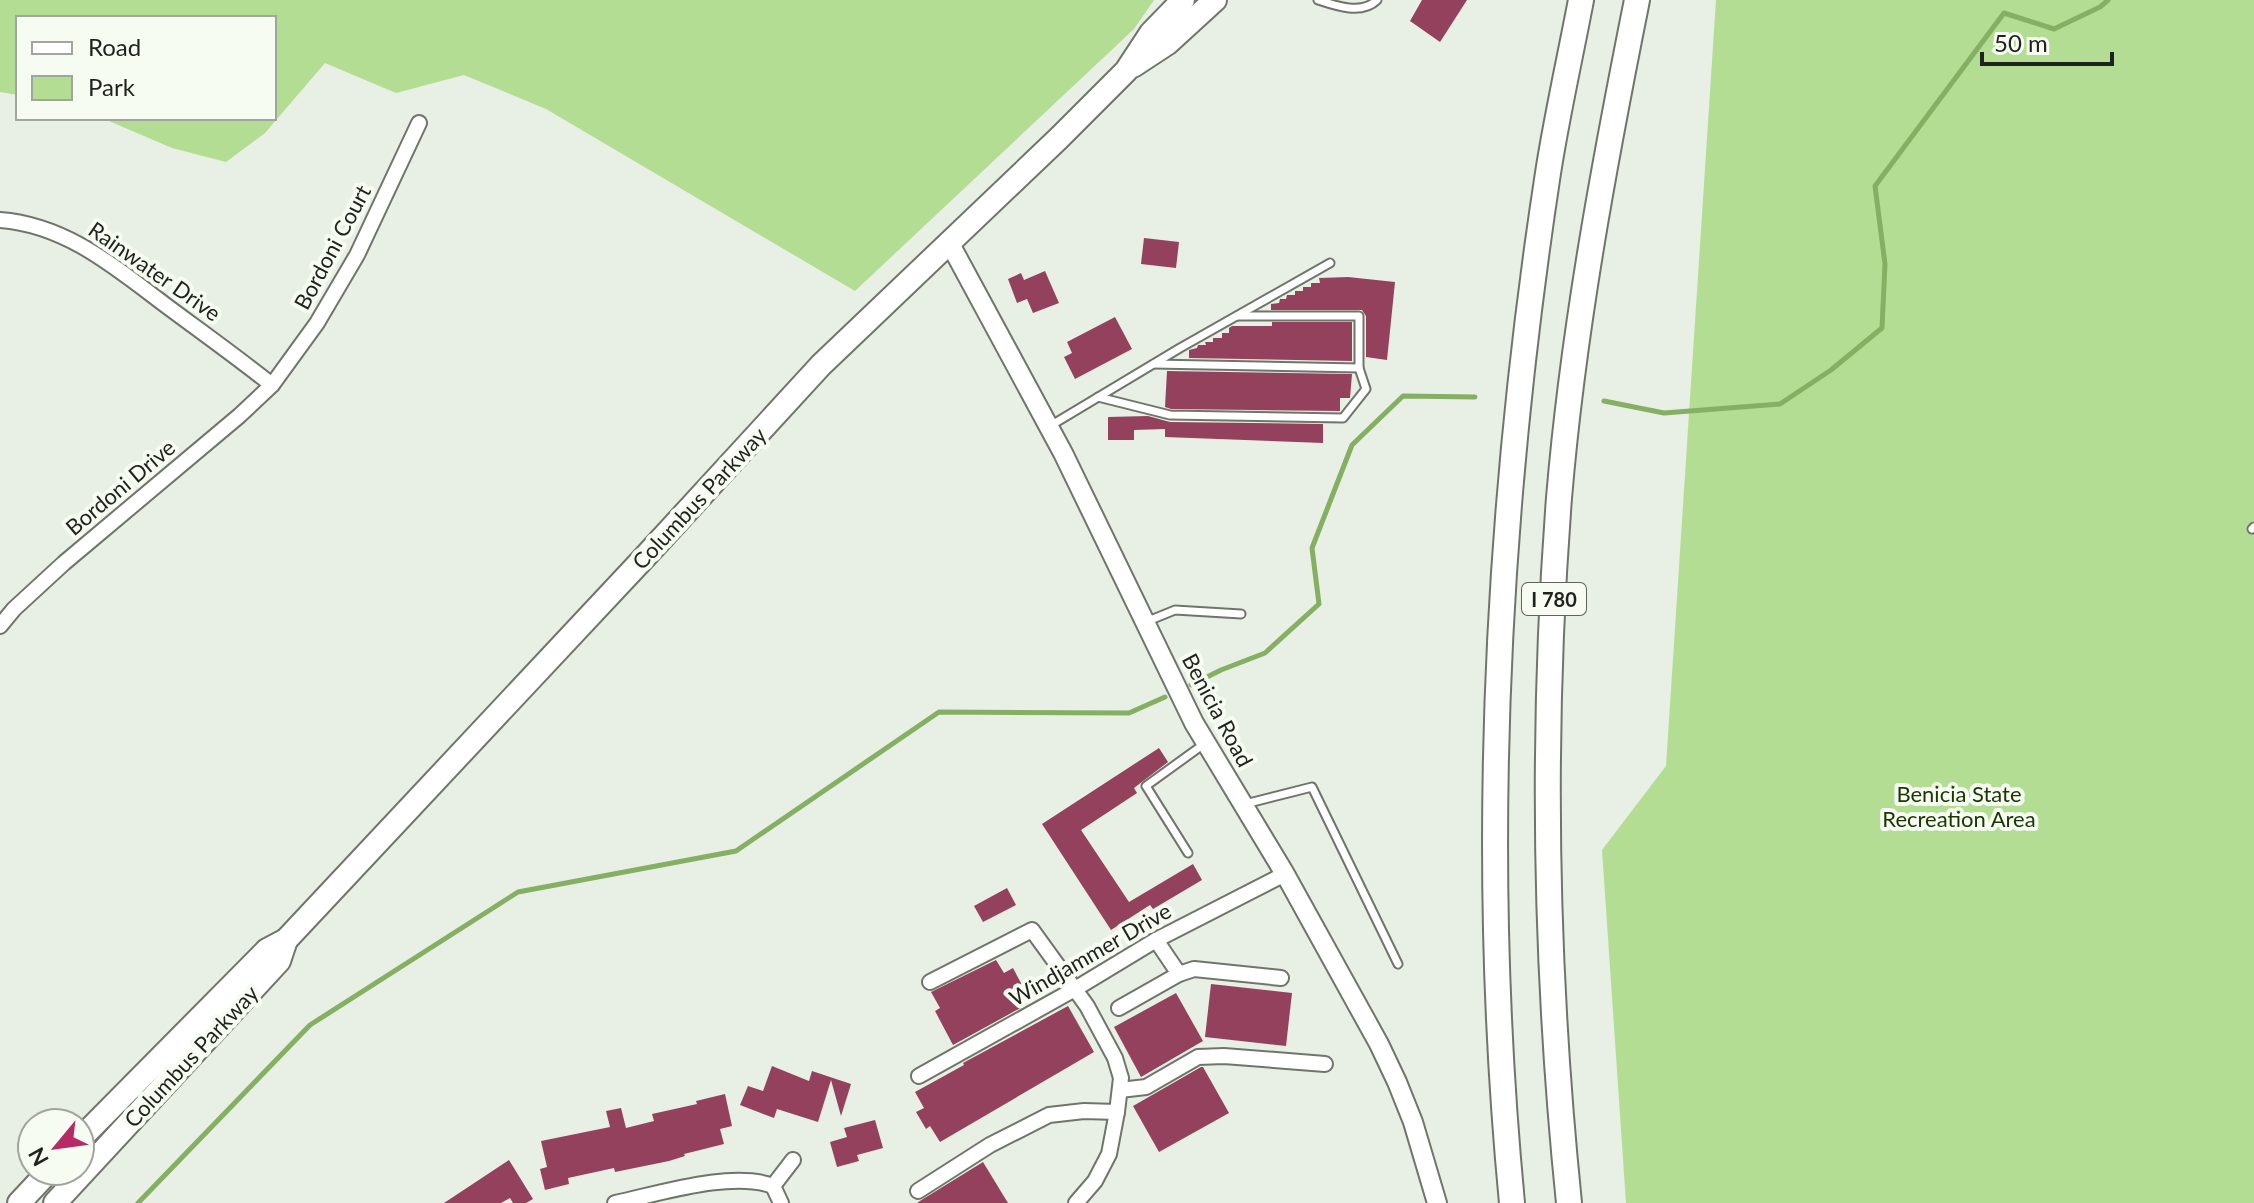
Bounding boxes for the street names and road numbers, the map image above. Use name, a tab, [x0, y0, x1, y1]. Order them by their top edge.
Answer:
street label: Bordoni Court	[288, 180, 376, 314]
street label: Rainwater Drive	[84, 215, 226, 327]
street label: Columbus Parkway	[626, 421, 772, 575]
street label: Bordoni Drive	[60, 433, 180, 541]
road number: I 780	[1522, 583, 1586, 615]
street label: Benicia Road	[1177, 649, 1259, 771]
street label: Windjammer Drive	[1004, 897, 1176, 1011]
street label: Columbus Parkway	[118, 979, 264, 1133]

